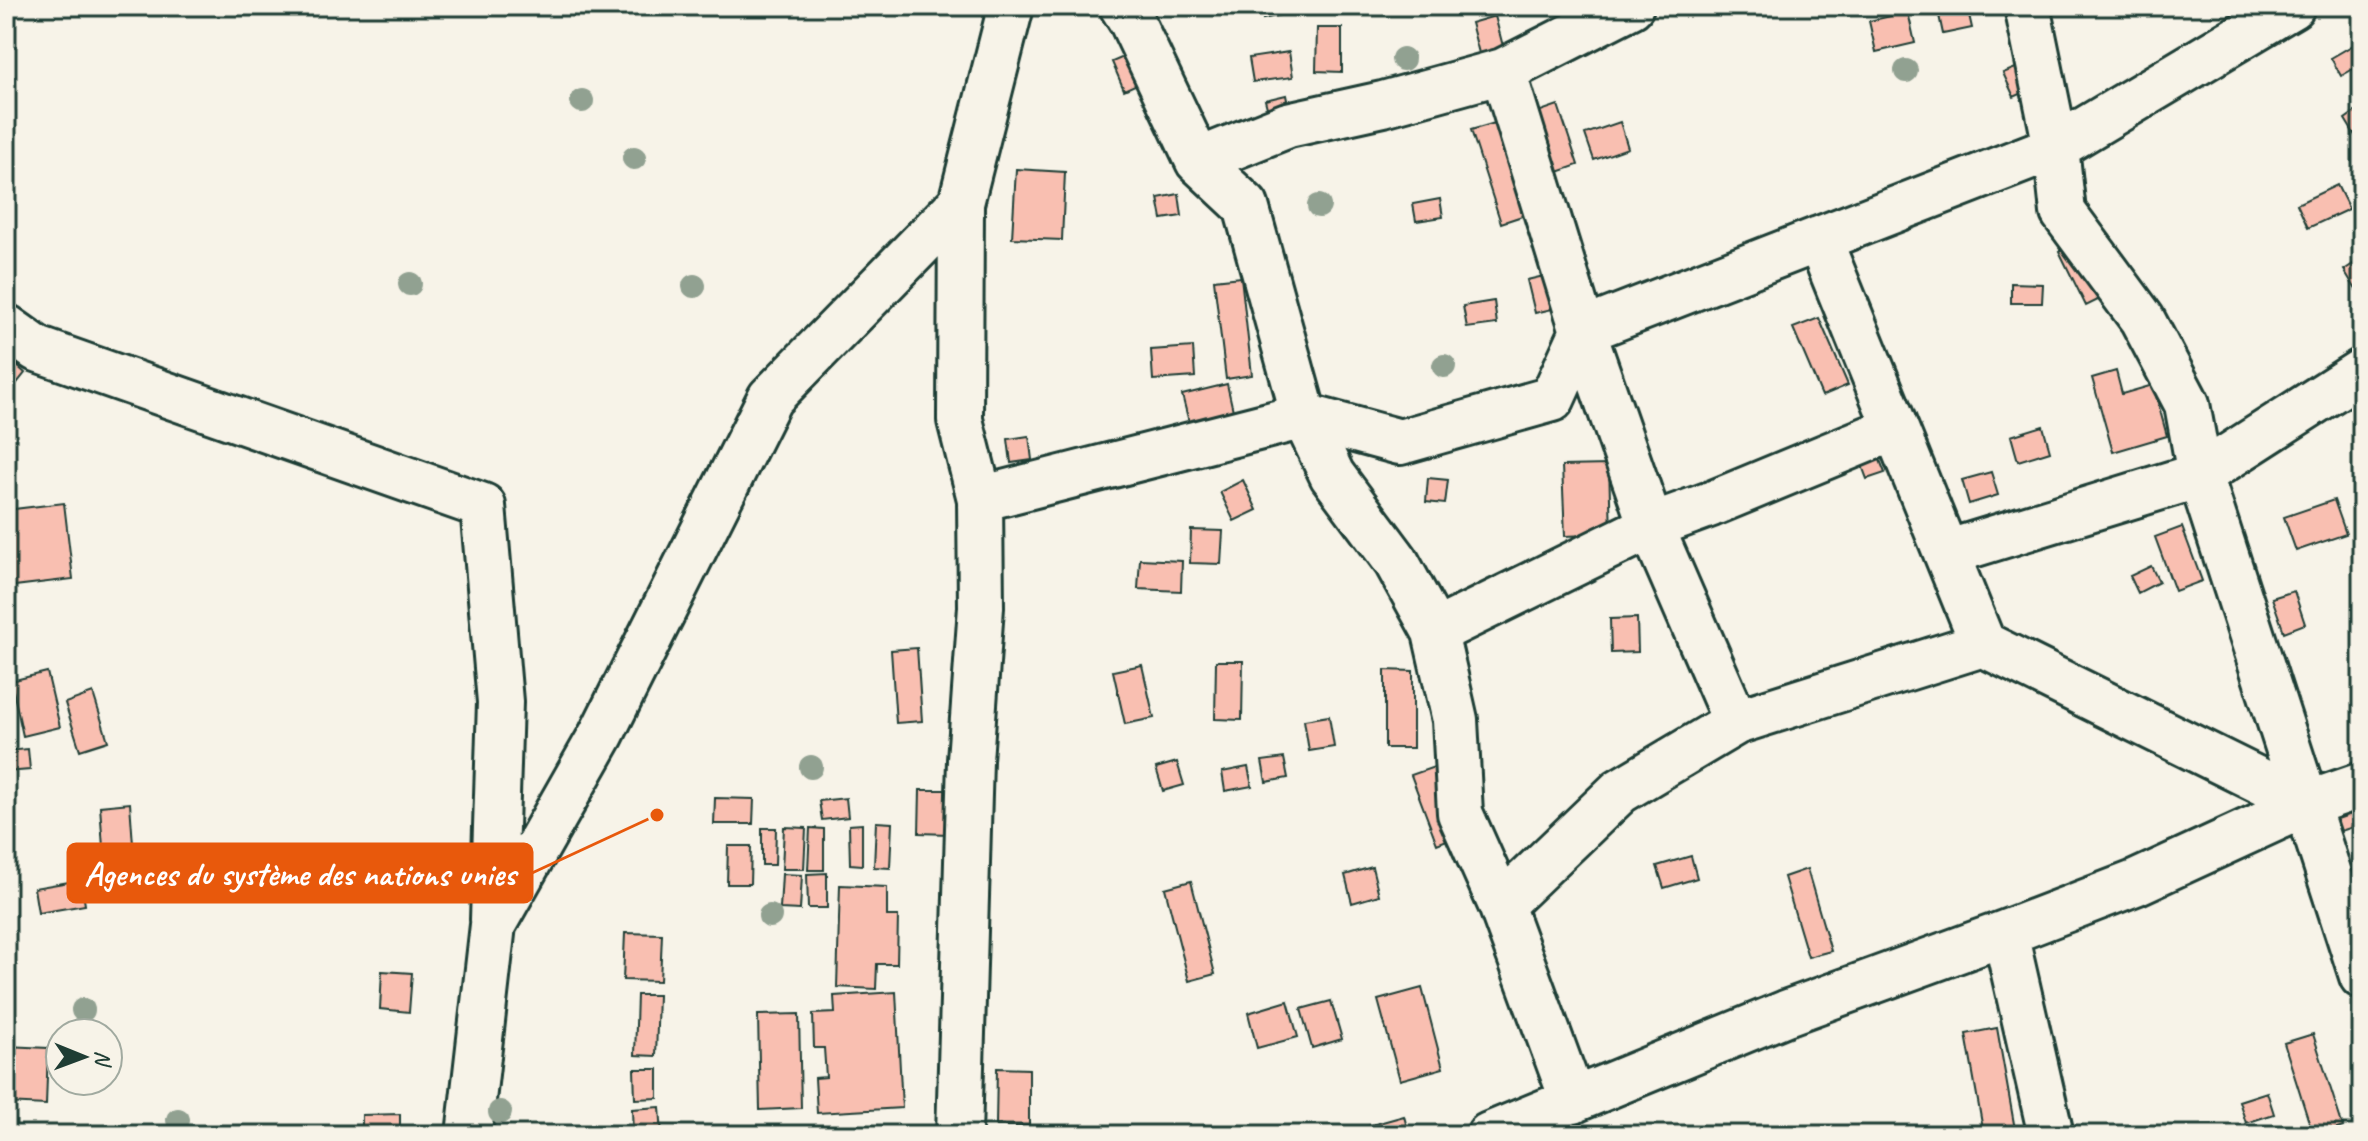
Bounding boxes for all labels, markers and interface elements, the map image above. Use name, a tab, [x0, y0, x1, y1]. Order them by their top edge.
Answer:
callout: Agences du système des nations unies	[68, 844, 532, 902]
text: Agences du système des nations unies	[84, 852, 519, 895]
north arrow	[44, 1017, 124, 1097]
text: N	[89, 1050, 117, 1068]

